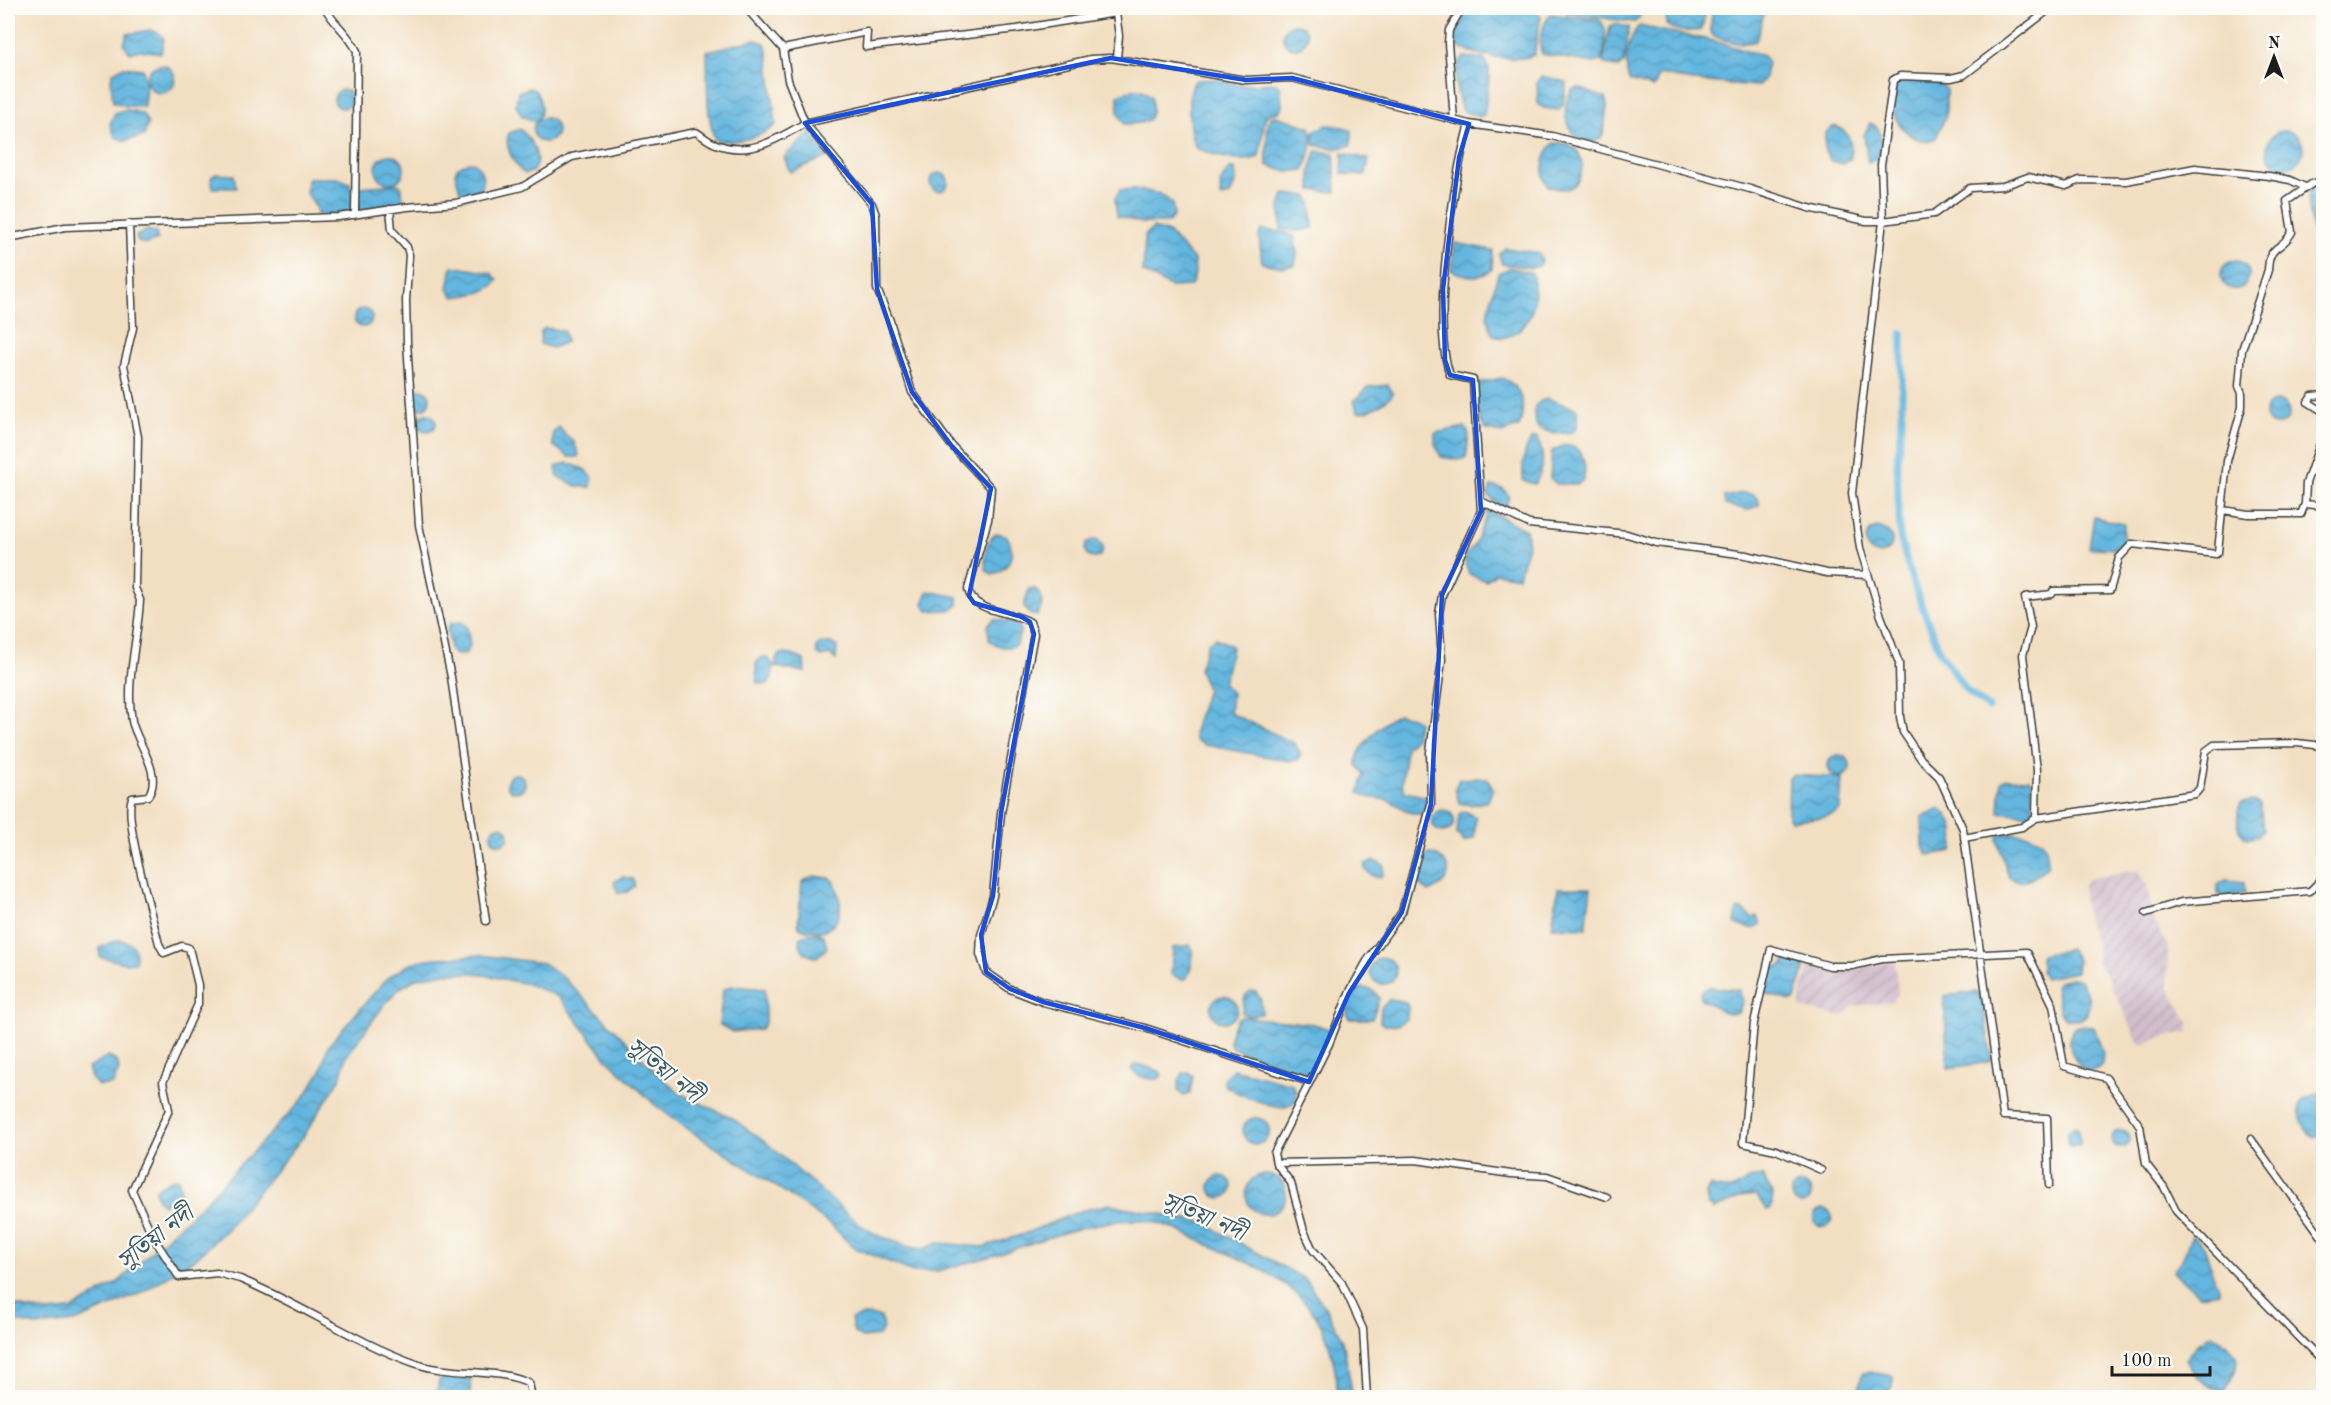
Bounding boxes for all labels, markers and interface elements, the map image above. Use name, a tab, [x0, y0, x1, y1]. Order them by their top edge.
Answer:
north arrow	[2244, 27, 2304, 87]
text: N	[2268, 36, 2281, 52]
water label: সুতিয়া নদী	[622, 1031, 711, 1111]
water label: সুতিয়া নদী	[1158, 1185, 1254, 1247]
water label: সুতিয়া নদী	[111, 1196, 201, 1275]
scale bar	[2112, 1339, 2210, 1377]
text: 100 m	[2121, 1352, 2172, 1370]

